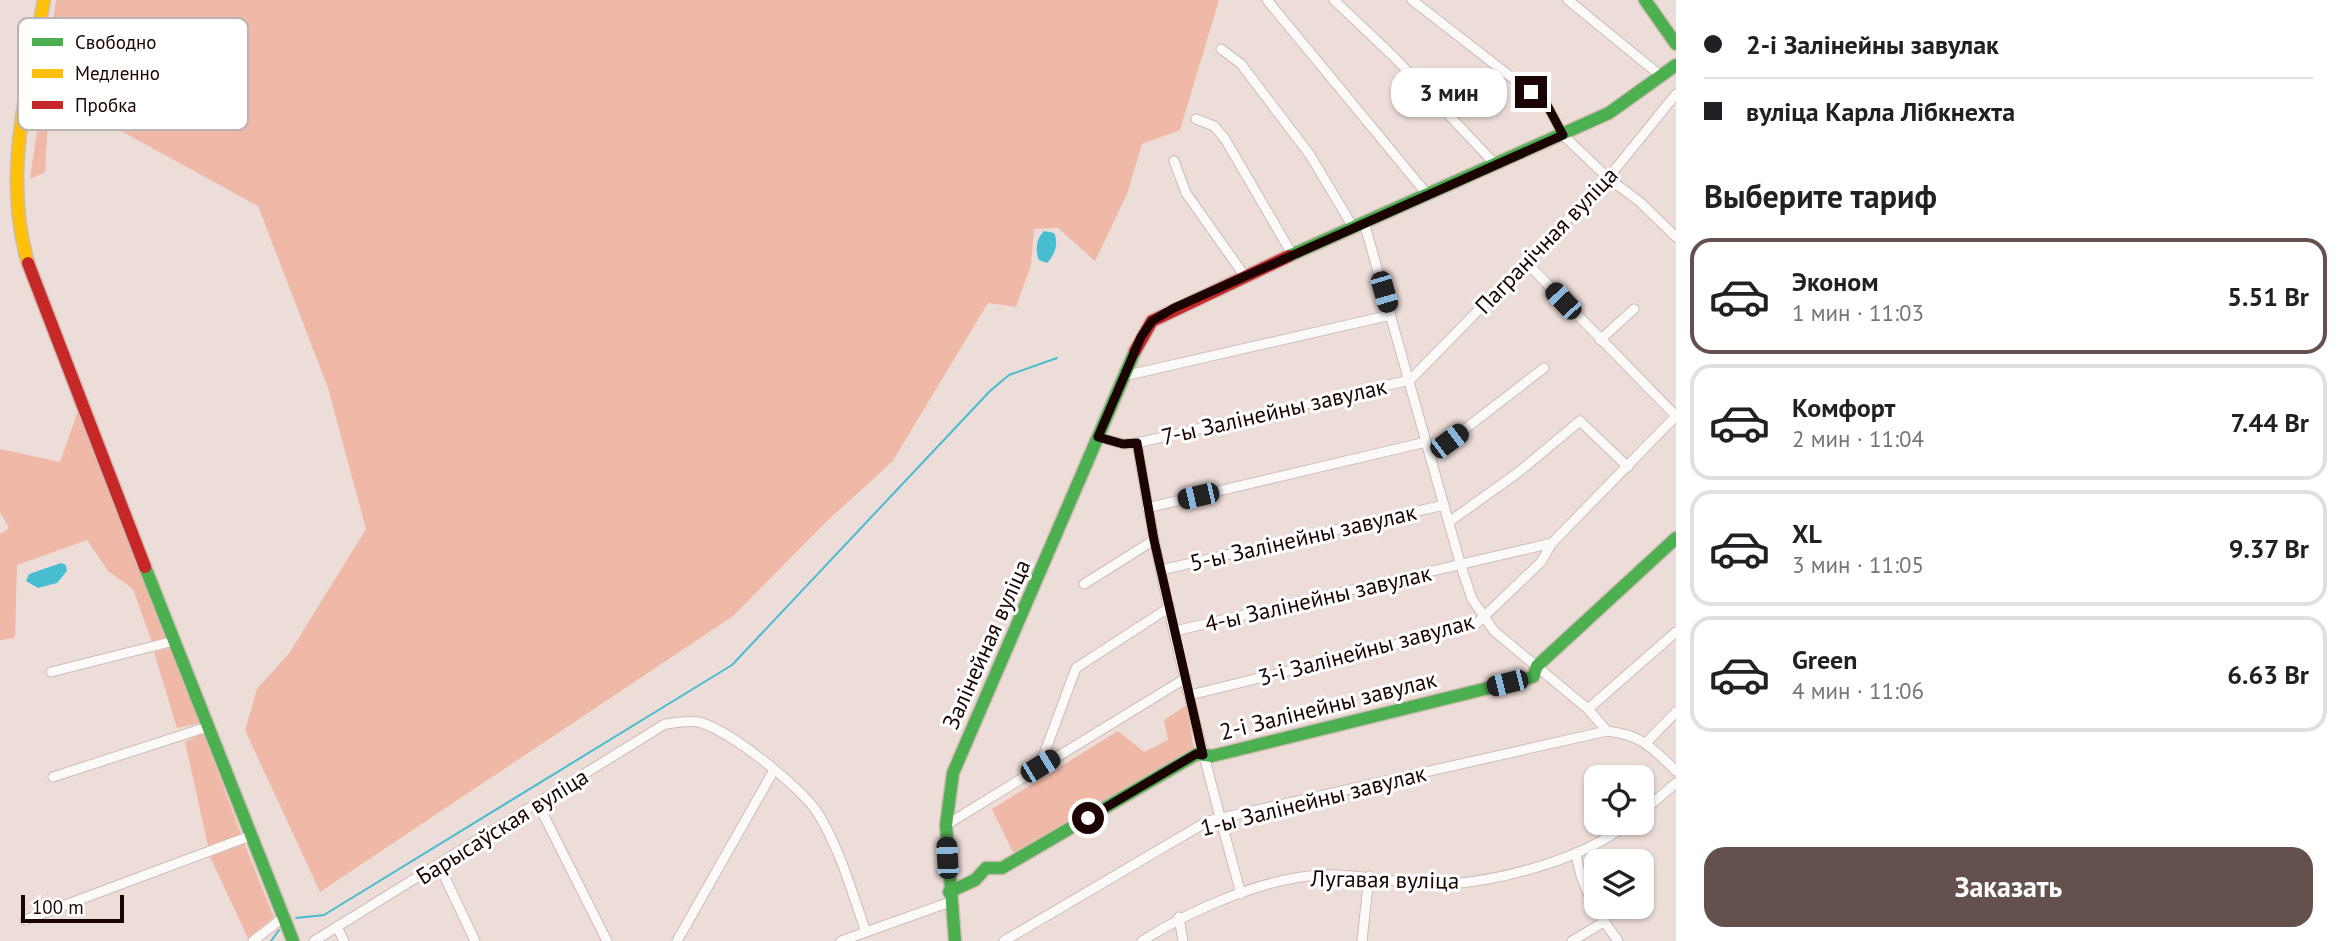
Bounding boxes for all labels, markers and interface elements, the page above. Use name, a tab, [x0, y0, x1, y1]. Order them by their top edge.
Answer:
legend	[18, 18, 248, 130]
text: 2-і Залінейны завулак	[1746, 28, 1999, 61]
text: Свободно	[75, 30, 157, 54]
text: Медленно	[75, 61, 160, 85]
callout: 3 мин	[1391, 68, 1506, 116]
route end	[1515, 76, 1547, 108]
text: 3 мин	[1419, 78, 1479, 107]
text: Пробка	[75, 93, 137, 117]
text: вуліца Карла Лібкнехта	[1746, 95, 2015, 128]
street label: Пагранічная вуліца	[1468, 160, 1624, 320]
text: Выберите тариф	[1704, 175, 1937, 217]
icon: car	[1708, 265, 1771, 328]
text: Эконом	[1792, 265, 1879, 298]
car	[1369, 269, 1400, 315]
car	[1541, 278, 1586, 324]
text: 5.51 Br	[2227, 280, 2309, 313]
text: 1 мин · 11:03	[1792, 298, 1924, 327]
street label: 7-ы Залінейны завулак	[1159, 371, 1389, 451]
icon: car	[1708, 391, 1771, 454]
text: Комфорт	[1792, 391, 1895, 424]
text: 7.44 Br	[2230, 406, 2309, 439]
car	[1426, 420, 1473, 462]
text: 2 мин · 11:04	[1792, 424, 1924, 453]
car	[1176, 481, 1221, 511]
street label: 5-ы Залінейны завулак	[1187, 497, 1419, 577]
icon: car	[1708, 517, 1771, 580]
text: XL	[1792, 517, 1822, 550]
text: 9.37 Br	[2229, 532, 2309, 565]
text: 3 мин · 11:05	[1792, 550, 1924, 579]
street label: Залінейная вуліца	[936, 555, 1036, 733]
street label: 4-ы Залінейны завулак	[1202, 558, 1434, 638]
street label: 3-і Залінейны завулак	[1255, 606, 1477, 692]
icon: car	[1708, 643, 1771, 706]
text: Green	[1792, 643, 1857, 676]
text: 6.63 Br	[2227, 658, 2309, 691]
street label: 2-і Залінейны завулак	[1217, 664, 1439, 746]
car	[1485, 668, 1530, 698]
text: 4 мин · 11:06	[1792, 676, 1924, 705]
car	[1017, 746, 1064, 786]
street label: 1-ы Залінейны завулак	[1197, 758, 1429, 842]
street label: Барысаўская вуліца	[411, 761, 593, 891]
map controls	[1584, 765, 1654, 919]
button: locate	[1584, 765, 1654, 835]
route start	[1072, 802, 1104, 834]
car	[936, 836, 959, 880]
button: Заказать	[1704, 847, 2313, 927]
button: layers	[1584, 849, 1654, 919]
street label: Лугавая вуліца	[1309, 863, 1460, 895]
scale bar	[21, 892, 124, 924]
text: 100 m	[32, 895, 84, 919]

